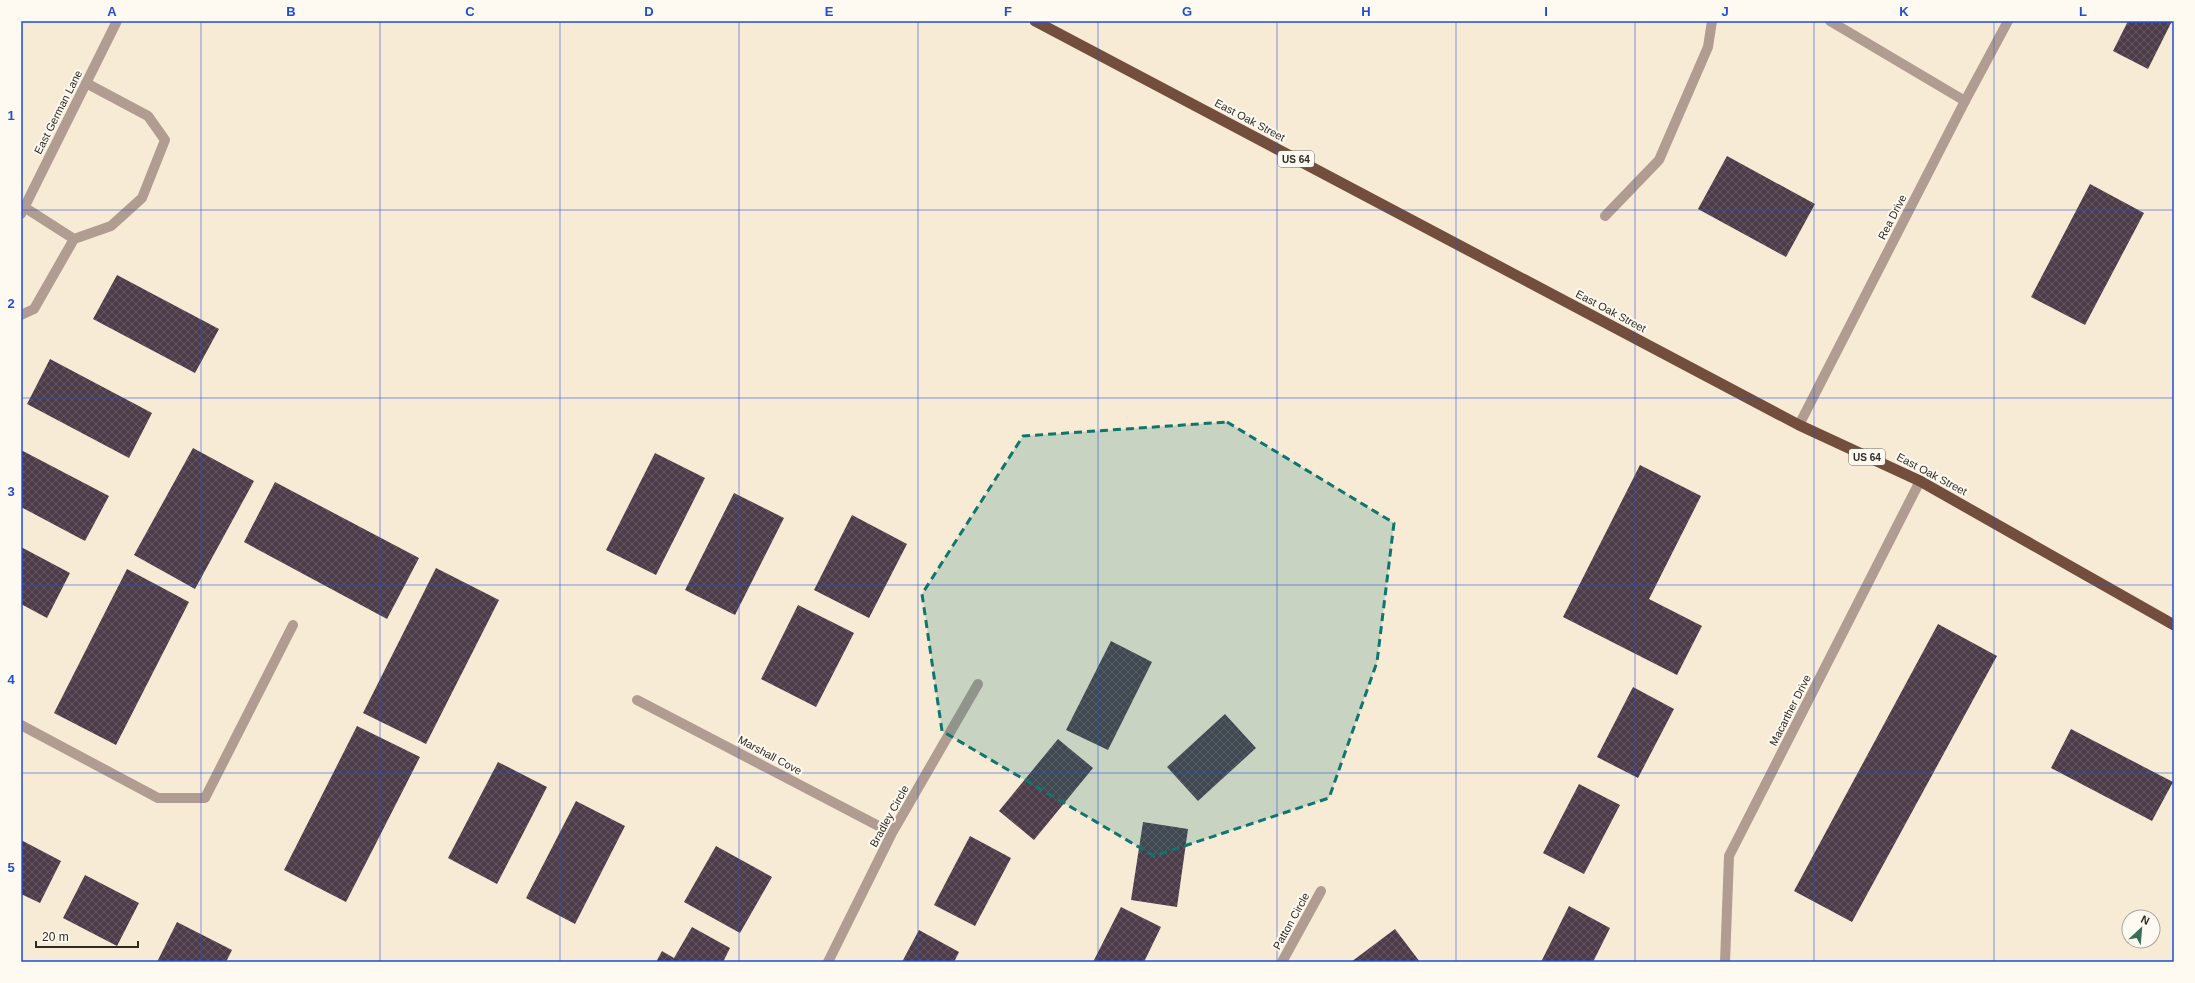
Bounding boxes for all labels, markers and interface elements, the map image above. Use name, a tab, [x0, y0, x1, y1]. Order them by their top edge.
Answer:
text: A	[107, 4, 117, 19]
text: B	[286, 4, 296, 19]
text: C	[465, 4, 475, 19]
text: D	[644, 4, 654, 19]
text: E	[825, 4, 834, 19]
text: F	[1004, 4, 1012, 19]
text: G	[1182, 4, 1192, 19]
text: H	[1361, 4, 1371, 19]
text: I	[1544, 4, 1548, 19]
text: J	[1721, 4, 1729, 19]
text: K	[1899, 4, 1909, 19]
text: L	[2079, 4, 2087, 19]
street label: East German Lane	[32, 68, 84, 156]
street label: East Oak Street	[1213, 96, 1287, 144]
text: 1	[7, 108, 15, 123]
road number: US 64	[1278, 151, 1314, 167]
street label: Rea Drive	[1876, 192, 1908, 242]
street label: East Oak Street	[1574, 287, 1648, 335]
text: 2	[7, 296, 15, 311]
road number: US 64	[1849, 449, 1885, 465]
street label: East Oak Street	[1895, 450, 1969, 498]
text: 3	[7, 484, 15, 499]
text: 4	[7, 672, 15, 687]
street label: Macarther Drive	[1767, 672, 1813, 748]
street label: Marshall Cove	[736, 733, 804, 777]
street label: Bradley Circle	[867, 783, 911, 849]
text: 5	[7, 860, 15, 875]
street label: Patton Circle	[1270, 891, 1312, 951]
north arrow	[2121, 909, 2161, 949]
text: N	[2139, 913, 2152, 927]
scale bar	[36, 923, 138, 949]
text: 20 m	[42, 930, 69, 944]

